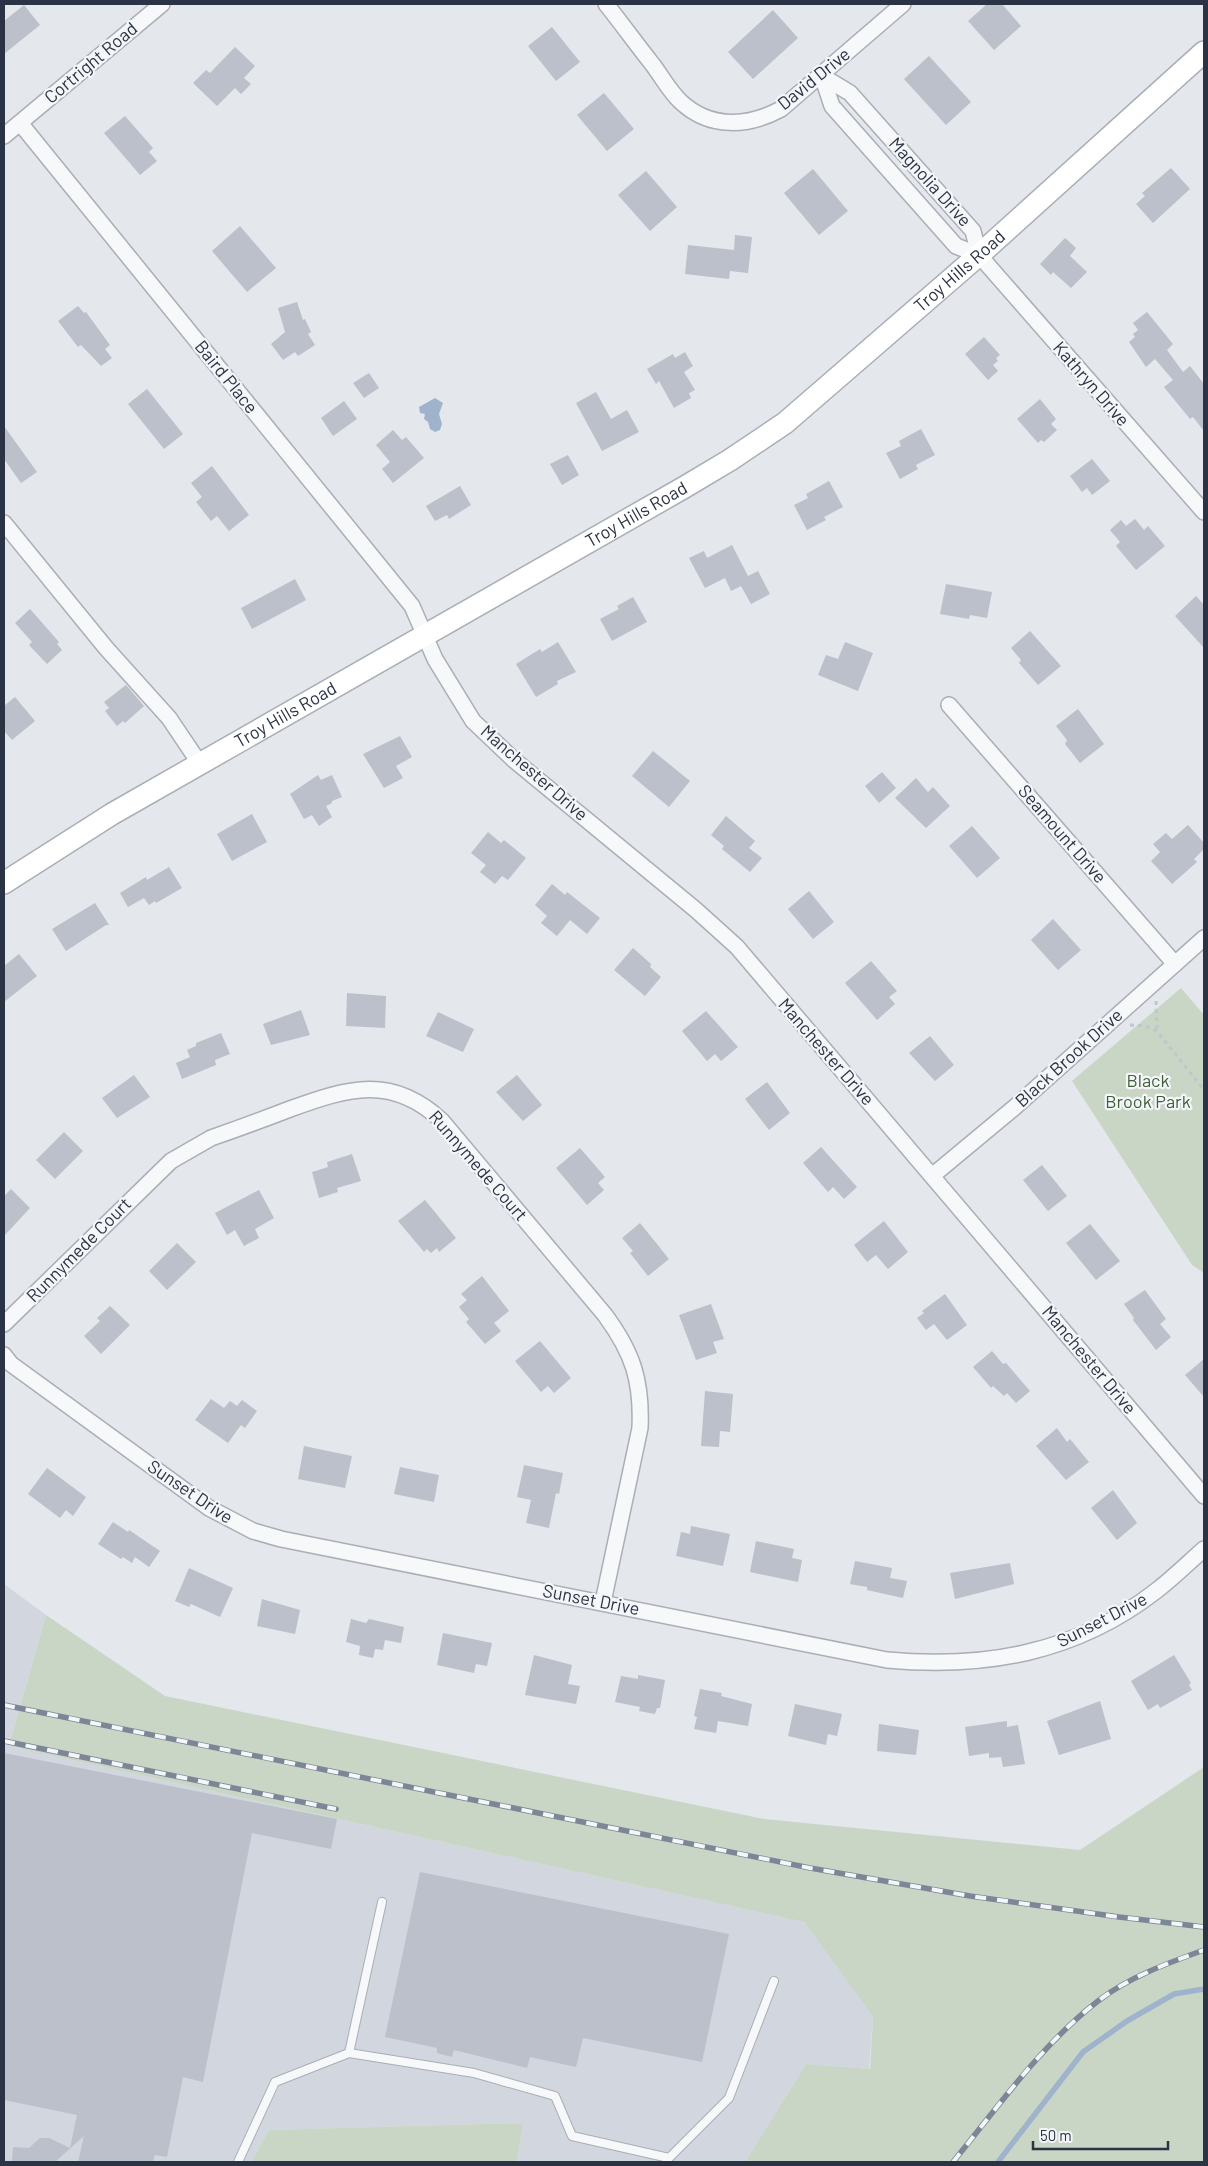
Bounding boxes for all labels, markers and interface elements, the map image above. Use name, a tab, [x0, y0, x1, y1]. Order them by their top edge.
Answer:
street label: Cortright Road	[39, 17, 141, 107]
street label: David Drive	[773, 42, 854, 114]
street label: Magnolia Drive	[885, 132, 977, 231]
street label: Troy Hills Road	[909, 225, 1009, 316]
street label: Baird Place	[191, 335, 263, 417]
street label: Kathryn Drive	[1049, 336, 1135, 430]
street label: Troy Hills Road	[581, 476, 691, 552]
street label: Troy Hills Road	[230, 676, 340, 752]
street label: Manchester Drive	[477, 720, 593, 825]
street label: Seamount Drive	[1014, 780, 1112, 887]
street label: Manchester Drive	[774, 993, 879, 1109]
street label: Black Brook Drive	[1010, 1003, 1126, 1111]
park label: Black Brook Park	[1105, 1069, 1191, 1112]
street label: Runnymede Court	[425, 1106, 533, 1225]
street label: Runnymede Court	[21, 1192, 135, 1306]
street label: Manchester Drive	[1038, 1301, 1142, 1418]
street label: Sunset Drive	[144, 1455, 237, 1528]
street label: Sunset Drive	[541, 1579, 642, 1619]
street label: Sunset Drive	[1053, 1587, 1150, 1651]
scale bar	[1033, 2118, 1168, 2150]
text: 50 m	[1040, 2126, 1072, 2144]

